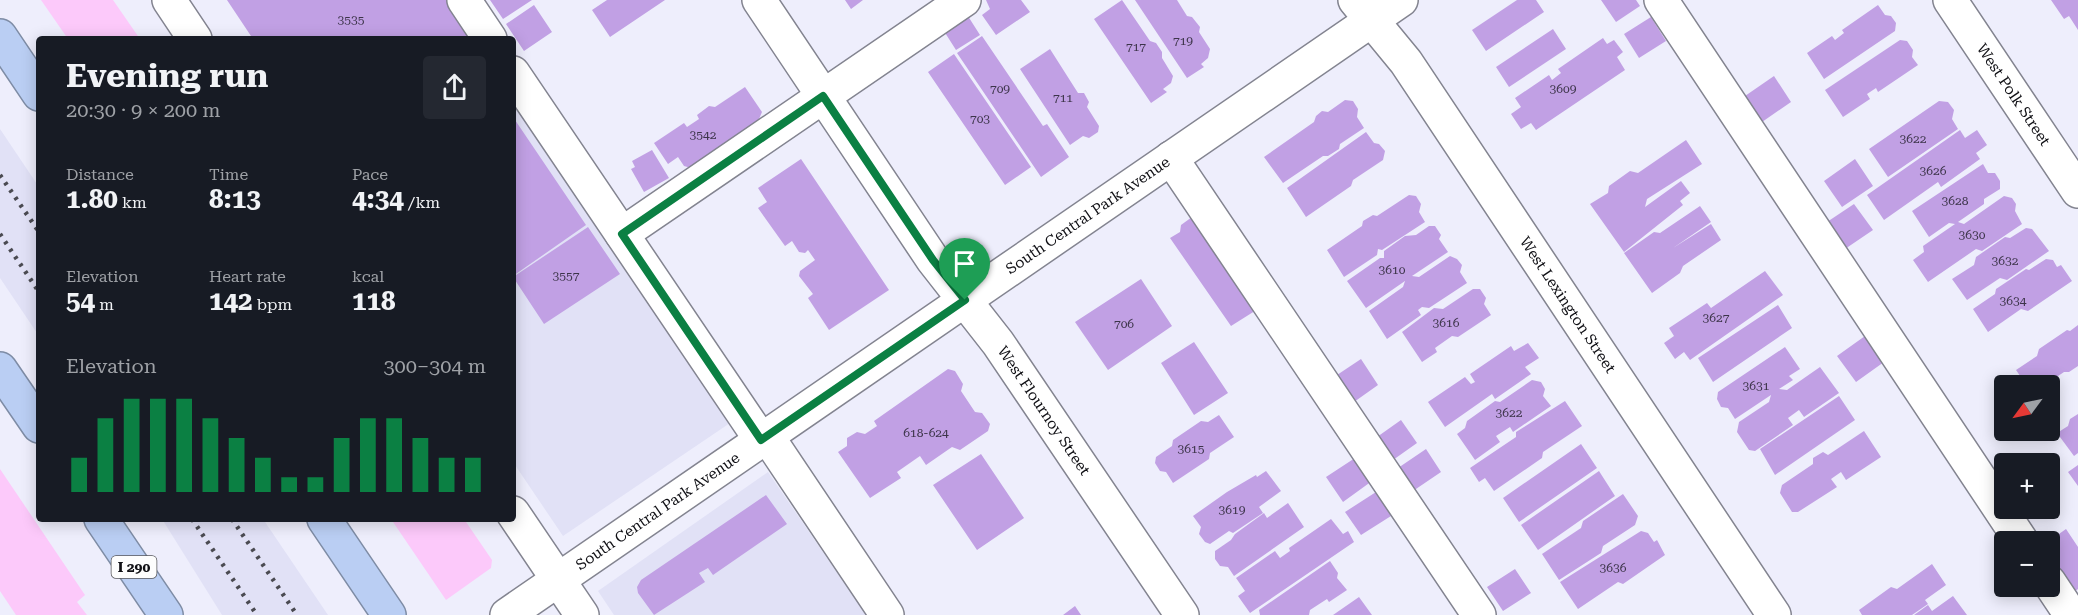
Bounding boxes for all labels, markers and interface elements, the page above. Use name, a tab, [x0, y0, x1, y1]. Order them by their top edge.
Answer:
house number: 3535	[338, 13, 365, 27]
house number: 719	[1173, 34, 1193, 48]
house number: 717	[1126, 40, 1146, 54]
street label: West Polk Street	[1973, 40, 2054, 149]
text: Evening run	[66, 56, 268, 95]
button: share	[423, 56, 486, 119]
house number: 709	[990, 82, 1010, 96]
house number: 3609	[1550, 82, 1577, 96]
house number: 711	[1053, 91, 1073, 105]
text: 20:30 · 9 × 200 m	[66, 98, 221, 122]
house number: 703	[970, 112, 990, 126]
house number: 3542	[690, 128, 717, 142]
house number: 3622	[1900, 132, 1927, 146]
street label: South Central Park Avenue	[1002, 153, 1173, 278]
house number: 3626	[1920, 164, 1947, 178]
text: Distance	[66, 165, 134, 184]
text: Time	[209, 165, 248, 184]
text: Pace	[352, 165, 388, 184]
text: 1.80	[66, 184, 118, 214]
text: 8:13	[209, 184, 261, 214]
text: 4:34	[352, 184, 404, 214]
text: km	[118, 193, 147, 212]
text: /km	[404, 193, 440, 212]
house number: 3628	[1942, 194, 1969, 208]
house number: 3630	[1959, 228, 1986, 242]
street label: West Lexington Street	[1516, 233, 1620, 377]
pin	[939, 238, 990, 300]
icon: arrive	[948, 247, 981, 280]
house number: 3632	[1992, 254, 2019, 268]
house number: 3610	[1379, 263, 1406, 277]
text: Elevation	[66, 267, 139, 286]
text: Heart rate	[209, 267, 286, 286]
text: kcal	[352, 267, 384, 286]
house number: 3557	[553, 269, 580, 283]
text: 54	[66, 286, 95, 316]
text: 142	[209, 286, 253, 316]
text: 118	[352, 286, 396, 316]
house number: 3634	[2000, 294, 2027, 308]
text: m	[95, 295, 114, 314]
text: bpm	[253, 295, 292, 314]
house number: 3627	[1703, 311, 1730, 325]
house number: 3616	[1433, 316, 1460, 330]
house number: 706	[1114, 317, 1134, 331]
street label: West Flournoy Street	[994, 343, 1094, 479]
text: Elevation	[66, 354, 157, 378]
text: 300–304 m	[383, 354, 486, 378]
north arrow	[1994, 375, 2060, 441]
map controls	[1994, 375, 2060, 597]
house number: 3631	[1743, 379, 1770, 393]
house number: 3622	[1496, 406, 1523, 420]
house number: 618-624	[903, 426, 949, 440]
house number: 3615	[1178, 442, 1205, 456]
street label: South Central Park Avenue	[572, 449, 743, 574]
button: +	[1994, 453, 2060, 519]
house number: 3619	[1219, 503, 1246, 517]
button: −	[1994, 531, 2060, 597]
road number: I 290	[112, 556, 156, 578]
house number: 3636	[1600, 561, 1627, 575]

